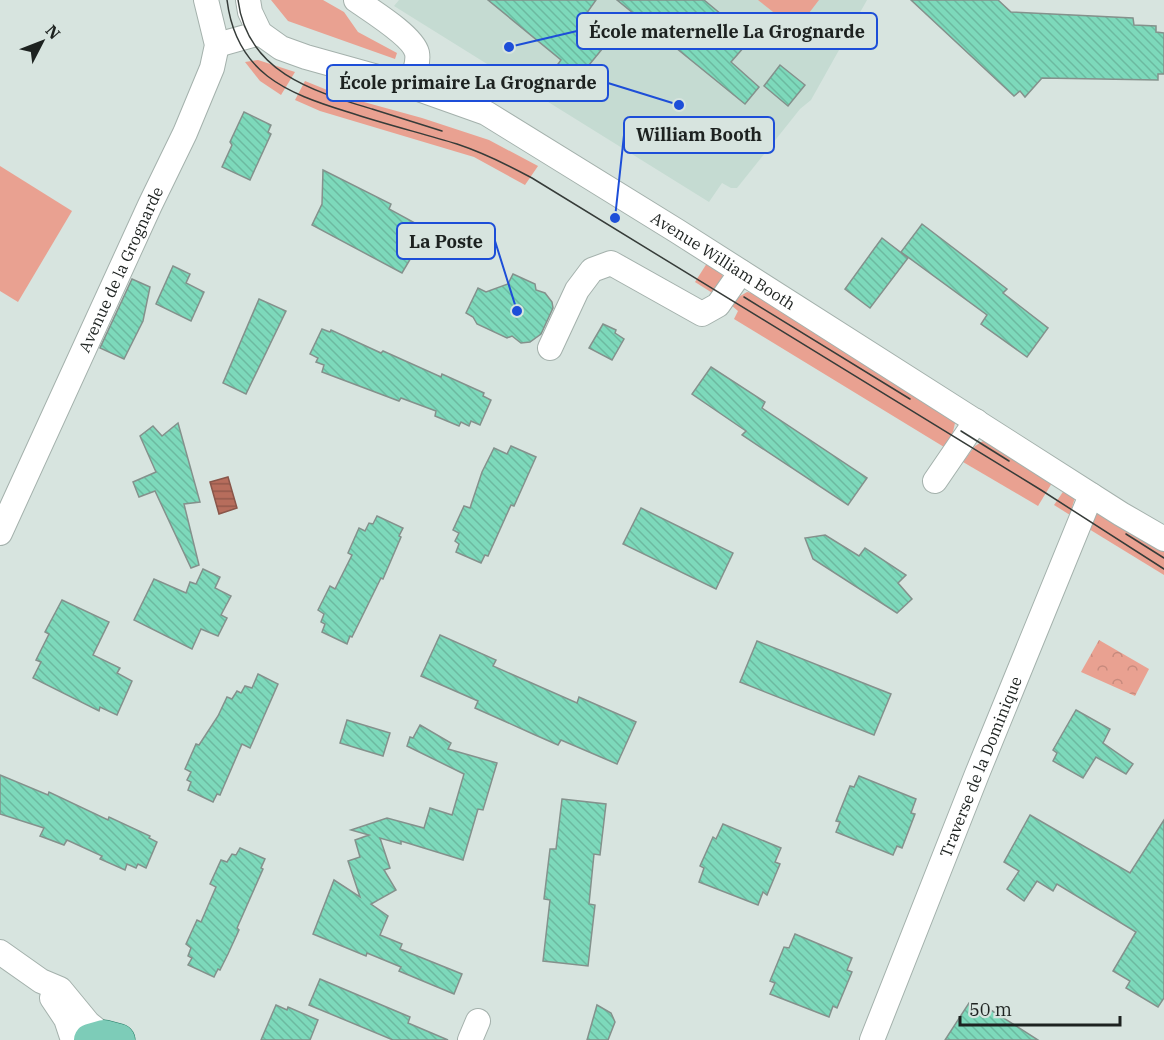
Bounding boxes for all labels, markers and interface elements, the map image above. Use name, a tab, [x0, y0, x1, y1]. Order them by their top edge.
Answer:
north arrow	[12, 12, 72, 72]
callout: École maternelle La Grognarde	[577, 13, 877, 49]
text: École maternelle La Grognarde	[589, 19, 865, 43]
text: N	[41, 21, 65, 43]
callout: École primaire La Grognarde	[327, 65, 608, 101]
text: École primaire La Grognarde	[339, 70, 597, 94]
callout: William Booth	[624, 117, 774, 153]
text: William Booth	[636, 123, 762, 146]
street label: Avenue de la Grognarde	[74, 183, 167, 355]
street label: Avenue William Booth	[647, 207, 799, 314]
callout: La Poste	[397, 223, 495, 259]
text: La Poste	[409, 230, 483, 253]
street label: Traverse de la Dominique	[935, 673, 1026, 860]
scale bar	[960, 989, 1120, 1027]
text: 50 m	[969, 998, 1012, 1021]

